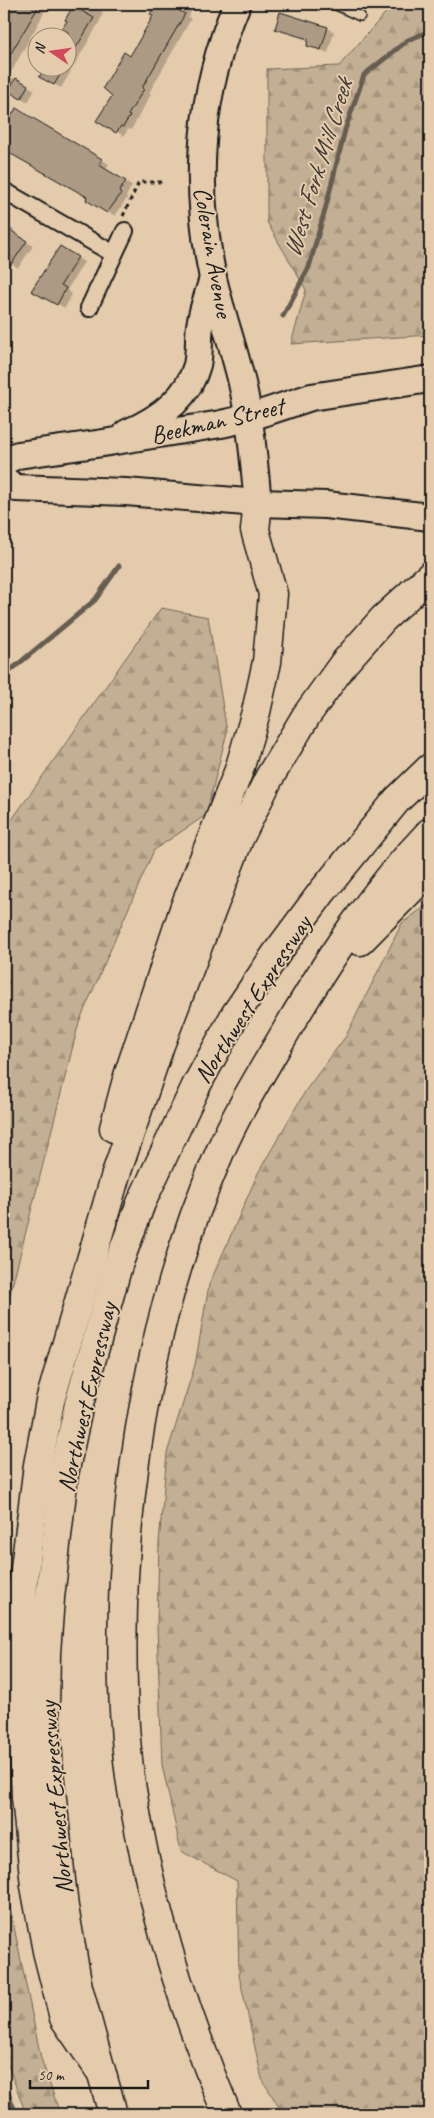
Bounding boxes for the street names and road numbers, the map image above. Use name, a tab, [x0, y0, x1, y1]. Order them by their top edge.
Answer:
street label: Colerain Avenue	[186, 185, 241, 322]
street label: Beekman Street	[148, 389, 291, 452]
street label: Northwest Expressway	[187, 908, 320, 1089]
street label: Northwest Expressway	[50, 1297, 125, 1495]
street label: Northwest Expressway	[31, 1698, 80, 1896]

